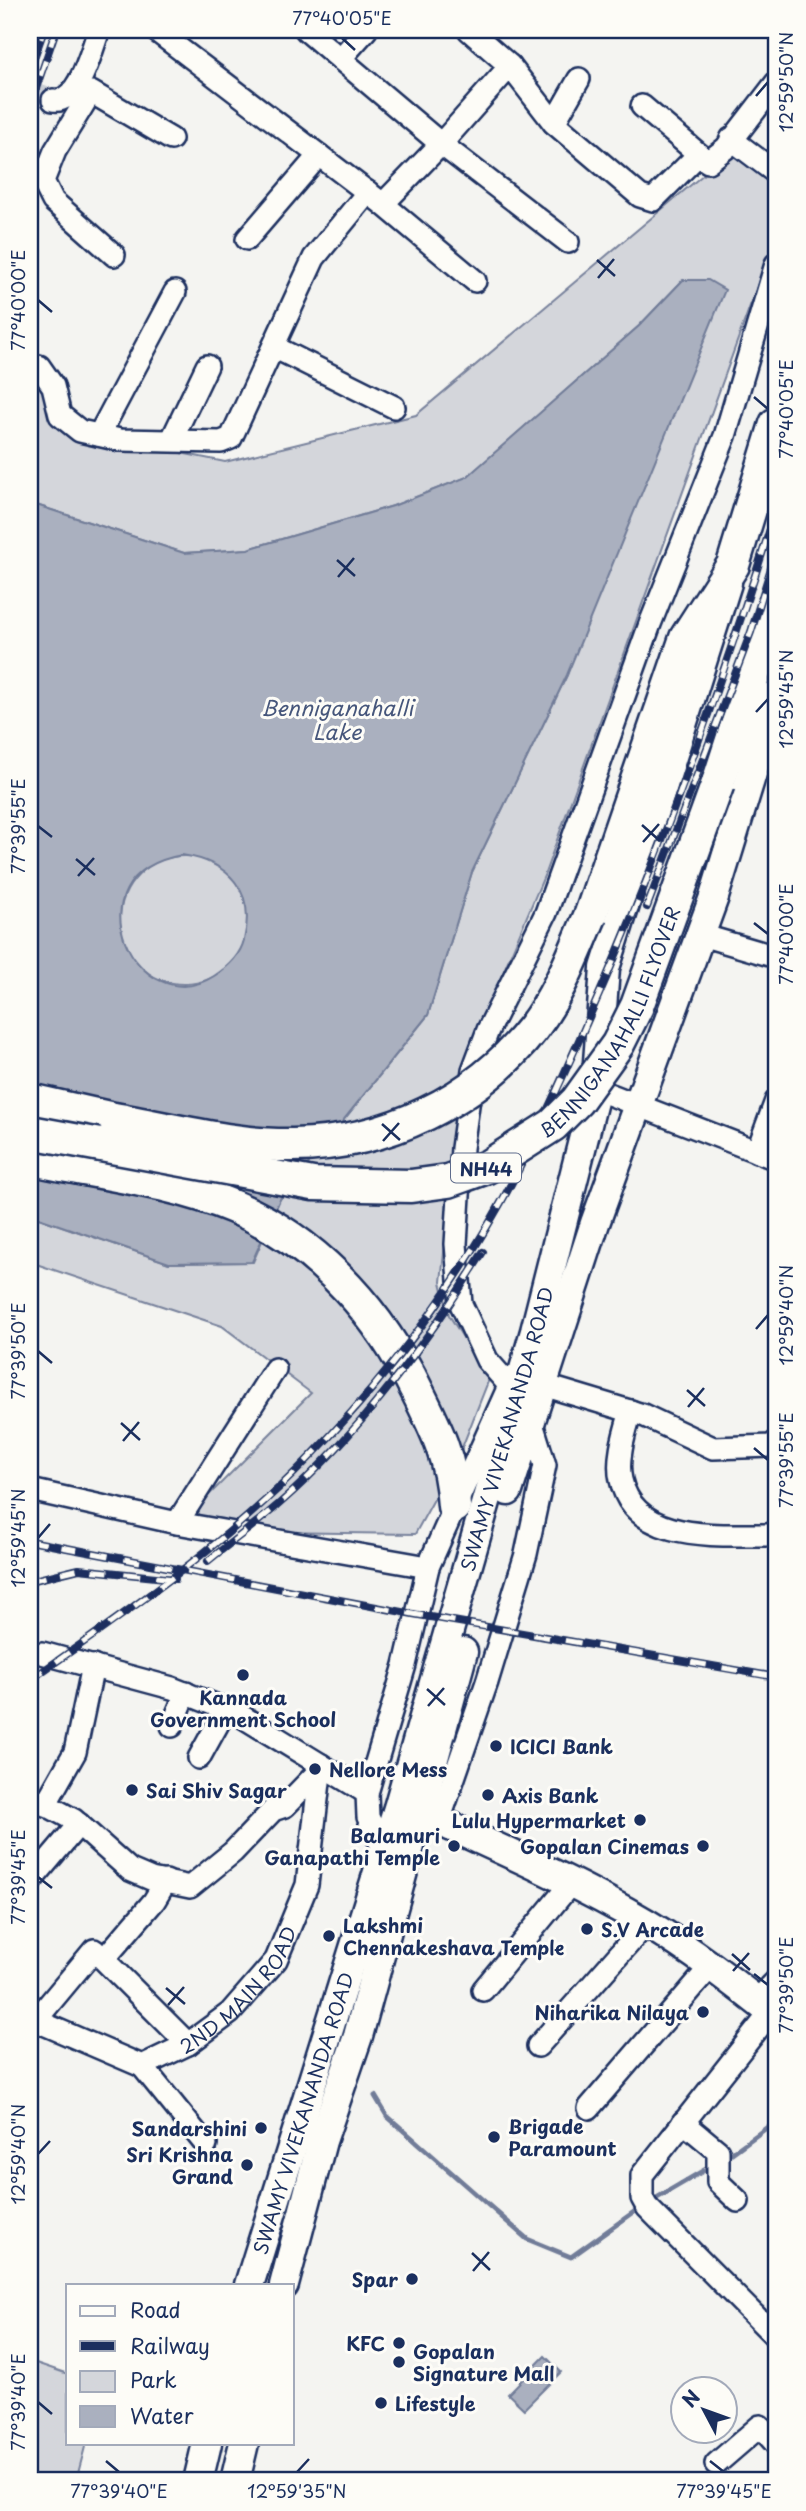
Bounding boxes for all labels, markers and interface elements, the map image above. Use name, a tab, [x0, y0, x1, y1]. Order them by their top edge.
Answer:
text: 77°40'05"E	[292, 4, 392, 31]
text: 12°59'50"N	[772, 32, 799, 132]
text: 77°40'00"E	[4, 249, 31, 351]
text: 77°40'05"E	[772, 359, 799, 459]
text: 12°59'45"N	[772, 650, 799, 748]
water label: Benniganahalli Lake	[261, 691, 416, 747]
text: 77°39'55"E	[4, 778, 31, 874]
text: 77°40'00"E	[772, 883, 799, 985]
street label: BENNIGANAHALLI FLYOVER	[534, 902, 686, 1144]
road number: NH44	[451, 1154, 521, 1182]
text: 12°59'40"N	[772, 1265, 799, 1365]
street label: SWAMY VIVEKANANDA ROAD	[453, 1284, 560, 1574]
text: 77°39'50"E	[4, 1302, 31, 1400]
text: 77°39'55"E	[772, 1412, 799, 1508]
text: 12°59'45"N	[4, 1489, 31, 1587]
marker: Kannada Government School	[235, 1667, 251, 1683]
place label: Kannada Government School	[150, 1683, 336, 1733]
place label: ICICI Bank	[510, 1732, 613, 1760]
marker: ICICI Bank	[488, 1738, 504, 1754]
place label: Nellore Mess	[329, 1755, 447, 1783]
marker: Nellore Mess	[307, 1761, 323, 1777]
place label: Sai Shiv Sagar	[146, 1776, 287, 1804]
place label: Axis Bank	[502, 1781, 599, 1809]
marker: Sai Shiv Sagar	[124, 1782, 140, 1798]
marker: Axis Bank	[480, 1787, 496, 1803]
place label: Lulu Hypermarket	[452, 1806, 626, 1834]
marker: Lulu Hypermarket	[632, 1812, 648, 1828]
place label: Balamuri Ganapathi Temple	[264, 1821, 440, 1871]
text: 77°39'45"E	[4, 1829, 31, 1925]
place label: Gopalan Cinemas	[520, 1832, 689, 1860]
marker: Balamuri Ganapathi Temple	[446, 1838, 462, 1854]
marker: Gopalan Cinemas	[695, 1838, 711, 1854]
place label: Lakshmi Chennakeshava Temple	[343, 1911, 565, 1961]
place label: S.V Arcade	[601, 1915, 704, 1943]
marker: S.V Arcade	[579, 1921, 595, 1937]
street label: 2ND MAIN ROAD	[175, 1922, 303, 2060]
marker: Lakshmi Chennakeshava Temple	[321, 1928, 337, 1944]
text: 77°39'50"E	[772, 1936, 799, 2034]
street label: SWAMY VIVEKANANDA ROAD	[245, 1969, 360, 2258]
place label: Niharika Nilaya	[535, 1998, 689, 2026]
marker: Niharika Nilaya	[695, 2004, 711, 2020]
text: 12°59'40"N	[4, 2104, 31, 2204]
place label: Brigade Paramount	[508, 2112, 617, 2162]
place label: Sandarshini	[132, 2114, 247, 2142]
marker: Sandarshini	[253, 2120, 269, 2136]
marker: Brigade Paramount	[486, 2129, 502, 2145]
place label: Sri Krishna Grand	[126, 2140, 233, 2190]
marker: Sri Krishna Grand	[239, 2157, 255, 2173]
place label: Spar	[352, 2265, 398, 2293]
marker: Spar	[404, 2271, 420, 2287]
legend	[66, 2284, 294, 2444]
text: Road	[130, 2293, 181, 2325]
text: Railway	[130, 2329, 210, 2361]
place label: KFC	[346, 2329, 385, 2357]
marker: KFC	[391, 2335, 407, 2351]
place label: Gopalan Signature Mall	[413, 2337, 555, 2387]
text: 77°39'40"E	[4, 2353, 31, 2451]
marker: Gopalan Signature Mall	[391, 2354, 407, 2370]
text: Park	[130, 2363, 177, 2395]
north arrow	[670, 2374, 740, 2444]
text: N	[675, 2383, 706, 2413]
place label: Lifestyle	[395, 2389, 476, 2417]
marker: Lifestyle	[373, 2395, 389, 2411]
text: Water	[130, 2399, 194, 2431]
text: 77°39'40"E	[70, 2477, 168, 2504]
text: 12°59'35"N	[247, 2477, 347, 2504]
text: 77°39'45"E	[676, 2477, 772, 2504]

